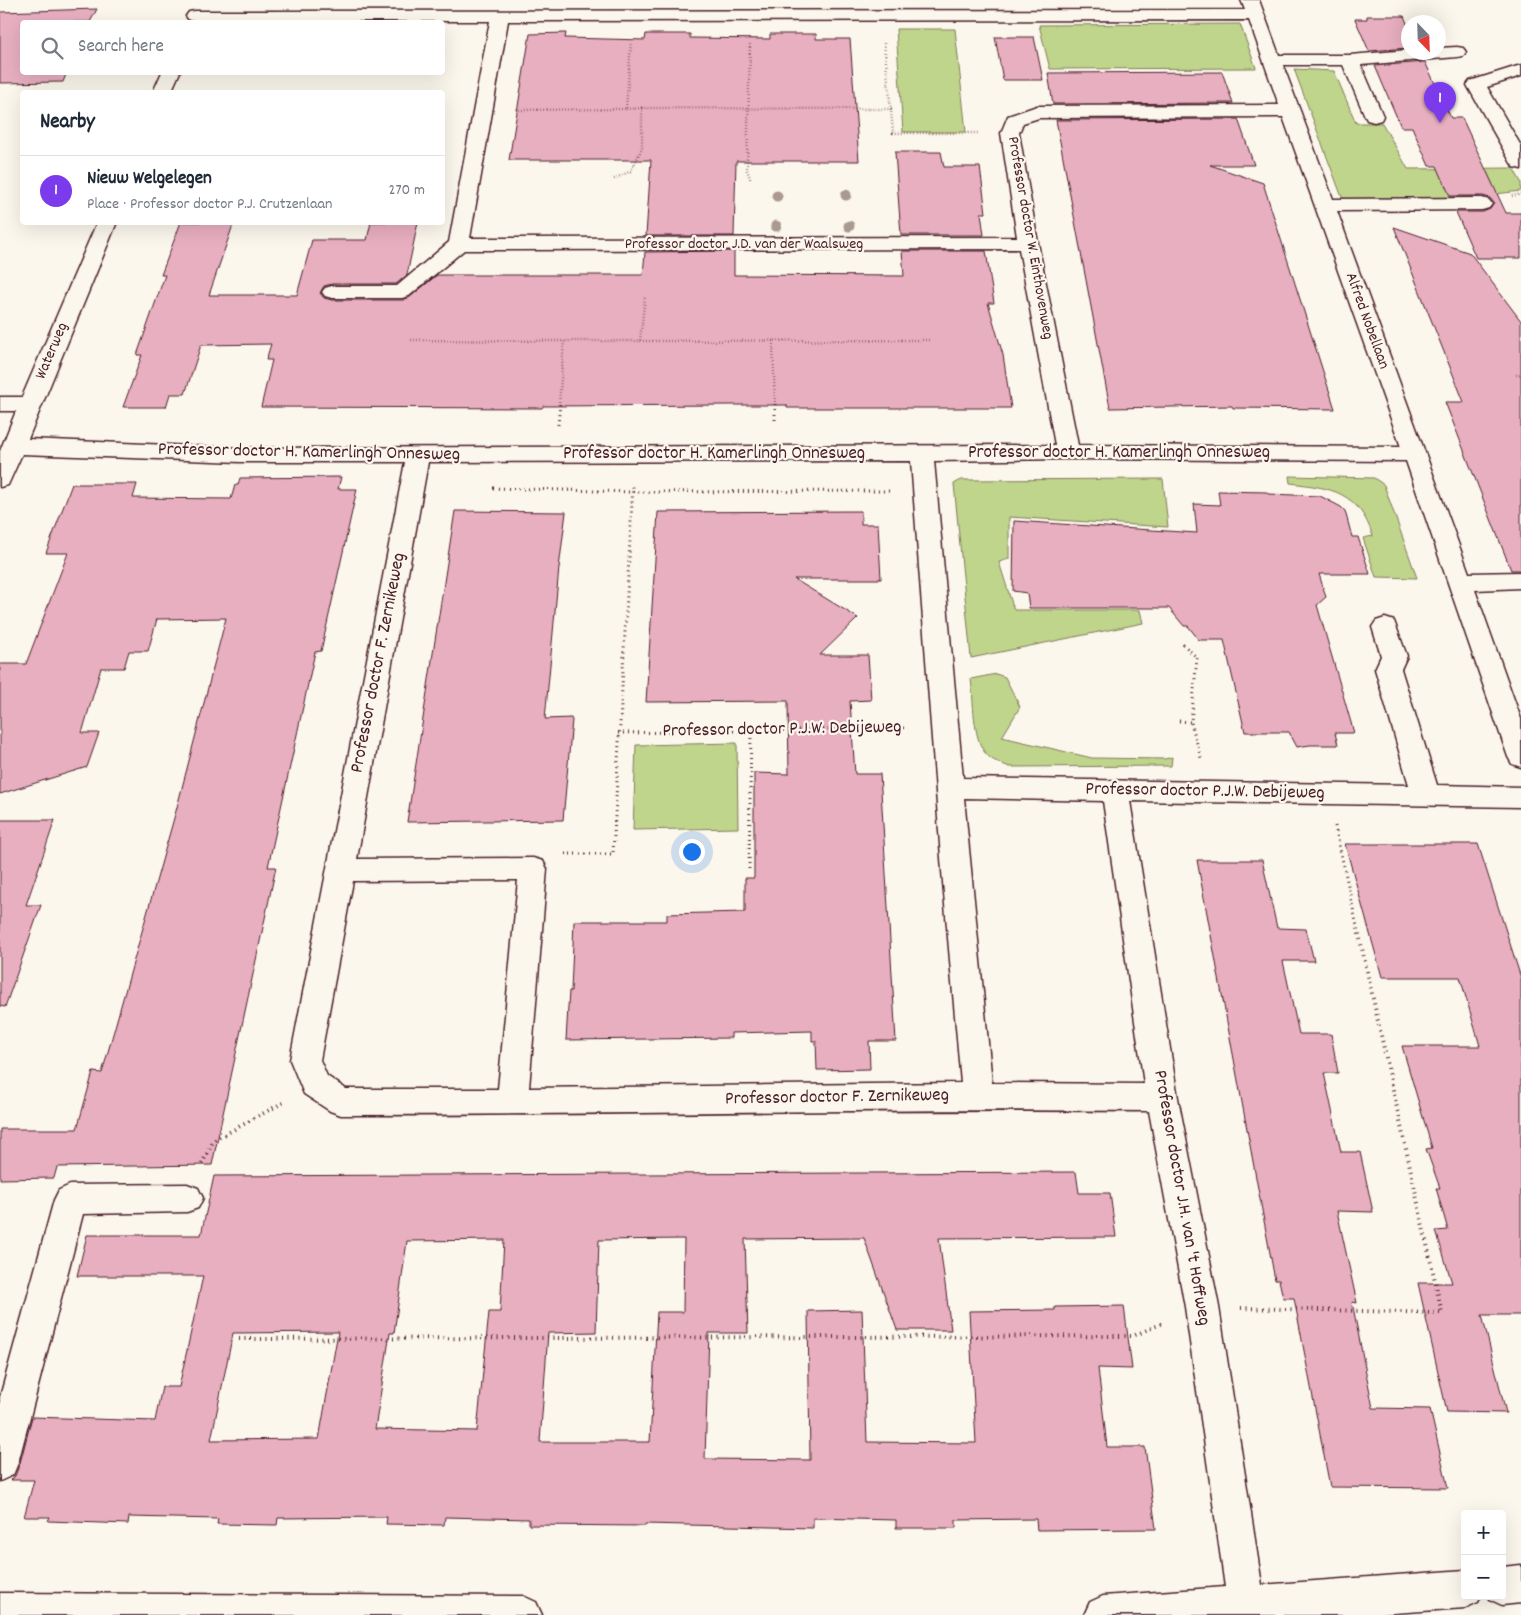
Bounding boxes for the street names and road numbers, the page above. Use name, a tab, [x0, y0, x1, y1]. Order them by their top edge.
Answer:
street label: Professor doctor W. Einthovenweg	[1001, 135, 1059, 341]
street label: Professor doctor J.D. van der Waalsweg	[625, 233, 863, 256]
street label: Alfred Nobellaan	[1339, 269, 1395, 373]
street label: Waterweg	[30, 319, 74, 383]
street label: Professor doctor H. Kamerlingh Onnesweg	[158, 437, 460, 469]
street label: Professor doctor H. Kamerlingh Onnesweg	[968, 440, 1270, 467]
street label: Professor doctor H. Kamerlingh Onnesweg	[563, 441, 865, 468]
street label: Professor doctor F. Zernikeweg	[344, 550, 414, 776]
street label: Professor doctor P.J.W. Debijeweg	[662, 714, 902, 746]
street label: Professor doctor P.J.W. Debijeweg	[1085, 776, 1325, 808]
street label: Professor doctor J.H. van 't Hoffweg	[1145, 1068, 1217, 1328]
street label: Professor doctor F. Zernikeweg	[725, 1083, 949, 1113]

